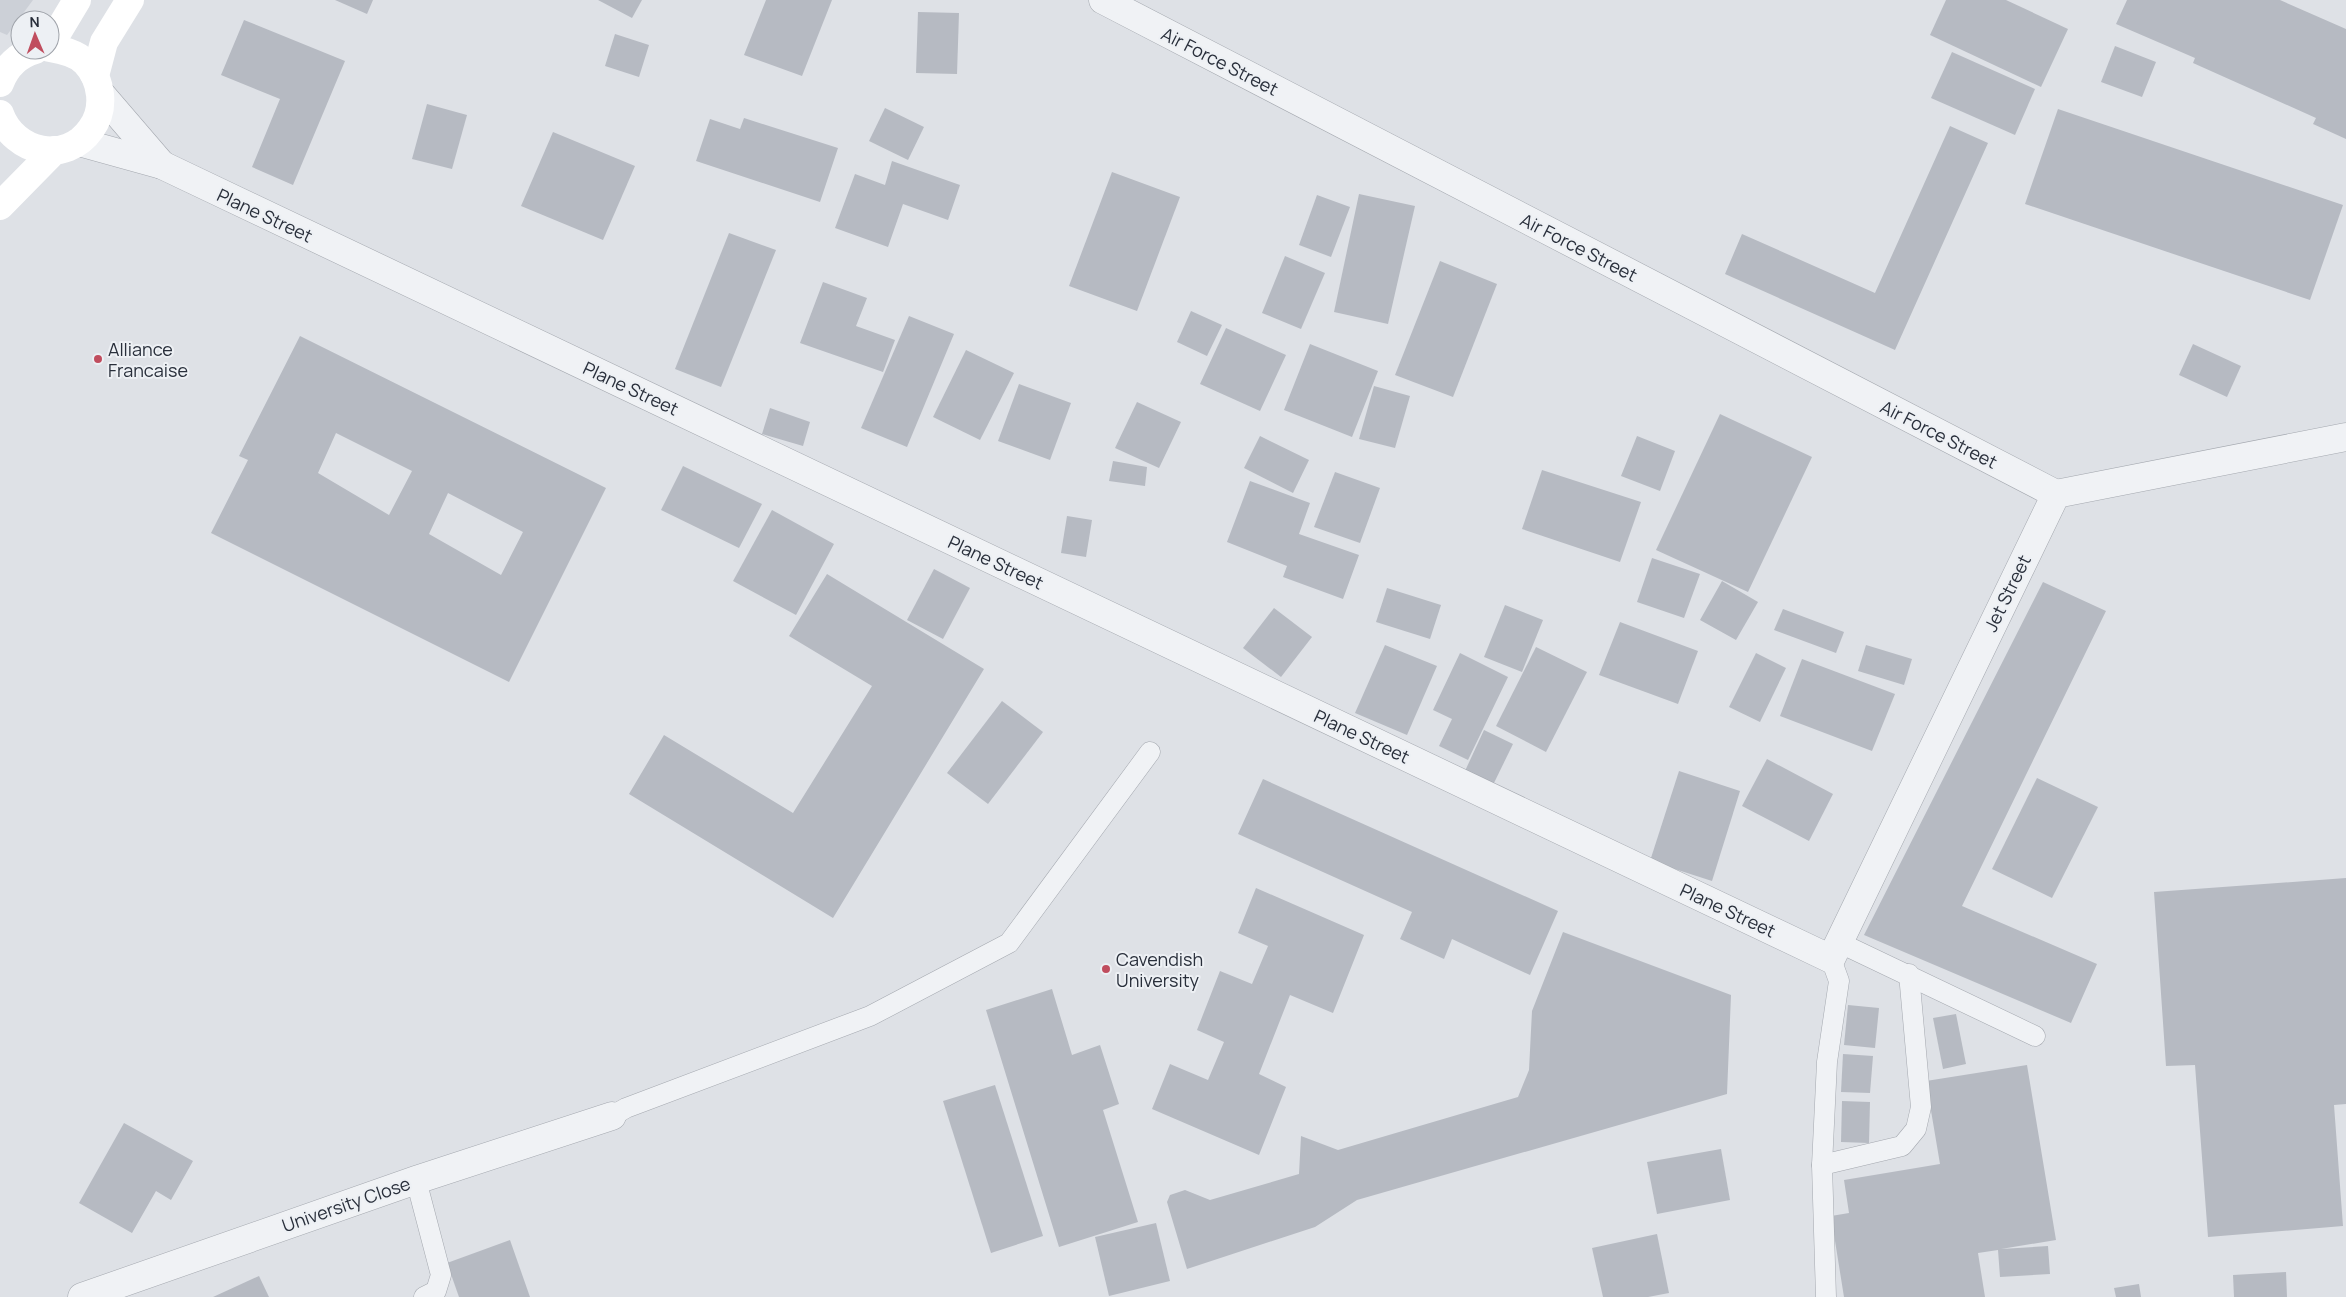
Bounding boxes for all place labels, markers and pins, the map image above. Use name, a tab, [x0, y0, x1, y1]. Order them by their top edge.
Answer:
place label: Alliance Francaise	[108, 337, 188, 382]
marker: Alliance Francaise	[92, 353, 104, 365]
place label: Cavendish University	[1116, 947, 1203, 992]
marker: Cavendish University	[1100, 963, 1112, 975]

